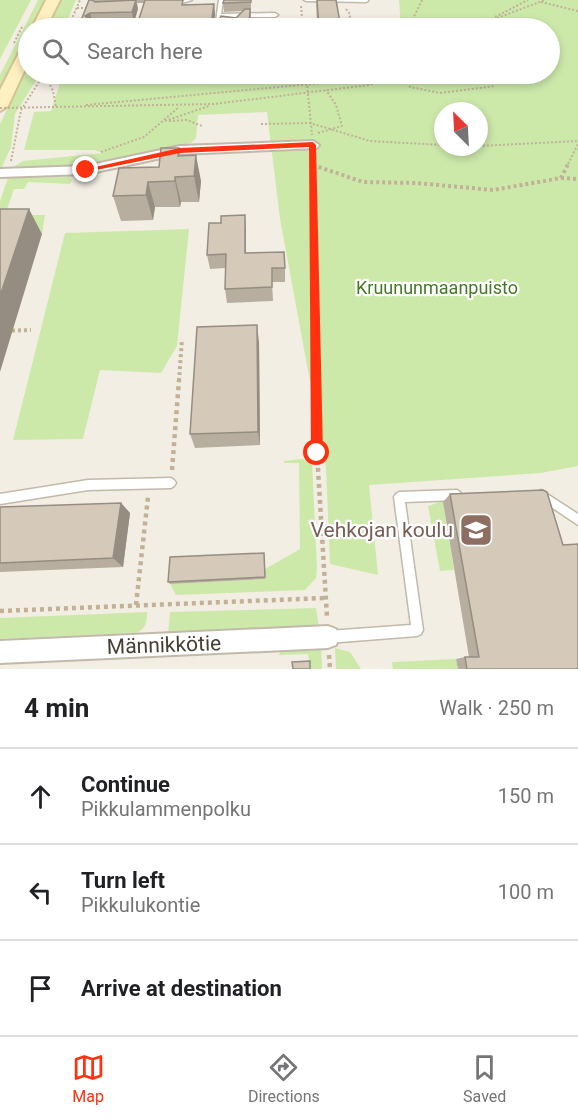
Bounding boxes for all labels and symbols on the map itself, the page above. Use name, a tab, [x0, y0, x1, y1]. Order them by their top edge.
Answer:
north arrow	[434, 102, 488, 156]
route end	[72, 156, 98, 182]
park label: Kruununmaanpuisto	[356, 277, 518, 298]
route start	[303, 439, 329, 465]
school or university icon: Vehkojan koulu	[458, 512, 494, 548]
place label: Vehkojan koulu	[311, 518, 453, 542]
street label: Männikkötie	[106, 631, 222, 659]

